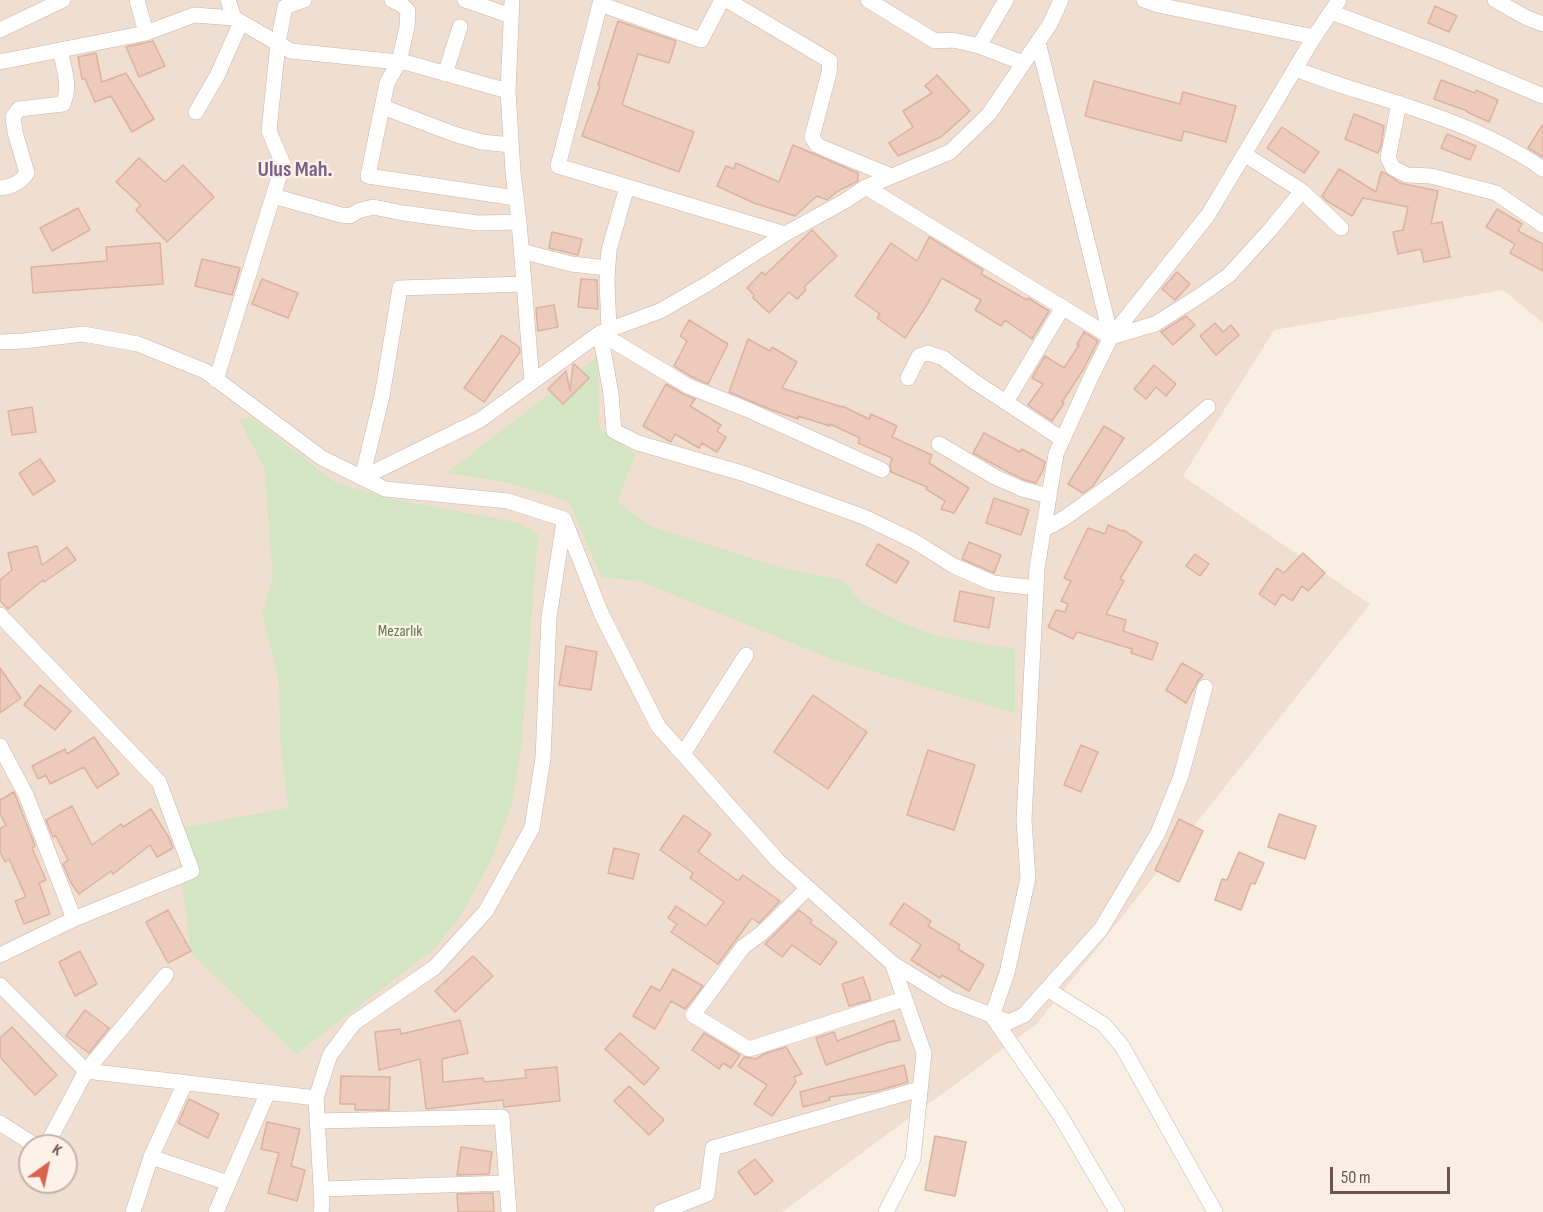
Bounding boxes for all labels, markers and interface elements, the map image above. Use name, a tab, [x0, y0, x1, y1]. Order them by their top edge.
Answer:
district label: Ulus Mah.	[257, 157, 333, 183]
park label: Mezarlık	[378, 622, 422, 642]
north arrow	[18, 1134, 78, 1194]
text: K	[48, 1140, 65, 1160]
scale bar	[1333, 1155, 1453, 1193]
text: 50 m	[1341, 1167, 1371, 1188]

